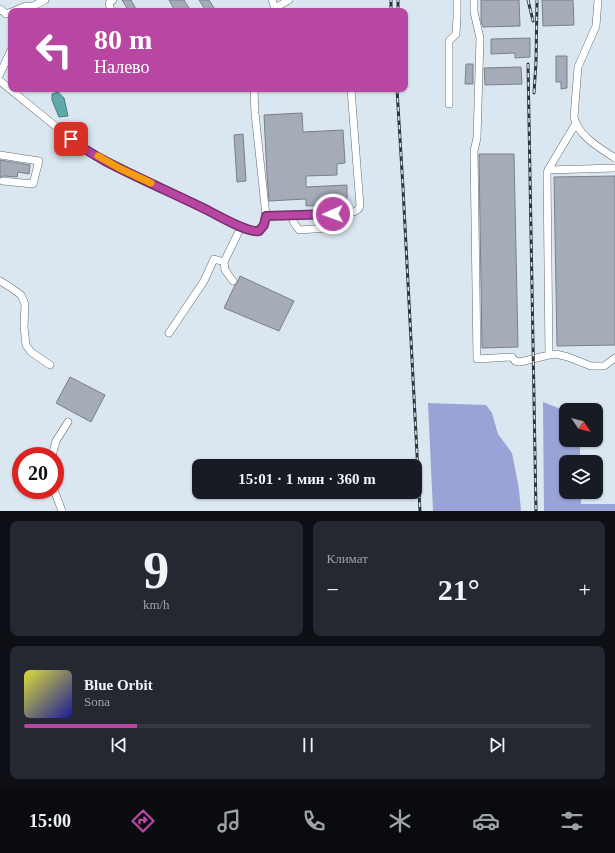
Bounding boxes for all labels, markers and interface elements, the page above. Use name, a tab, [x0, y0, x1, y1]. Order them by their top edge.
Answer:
icon: left	[28, 24, 80, 76]
text: 80 m	[94, 24, 152, 55]
text: Налево	[94, 57, 150, 77]
pin	[54, 122, 88, 156]
icon: arrive	[60, 128, 82, 150]
position arrow	[312, 193, 354, 235]
north arrow	[559, 403, 603, 447]
map controls	[559, 403, 603, 499]
speed limit sign: 20	[12, 447, 64, 499]
button: layers	[559, 455, 603, 499]
text: 15:01 · 1 мин · 360 m	[238, 471, 376, 487]
text: 9	[143, 542, 169, 599]
text: Климат	[327, 551, 368, 566]
text: 21°	[438, 573, 480, 606]
text: −	[327, 577, 339, 602]
text: +	[579, 577, 591, 602]
text: km/h	[143, 597, 170, 612]
text: Blue Orbit	[84, 677, 153, 693]
text: Sona	[84, 694, 110, 709]
icon: previous	[108, 734, 130, 756]
icon: pause	[297, 734, 319, 756]
icon: next	[486, 734, 508, 756]
icon: directions	[129, 807, 157, 835]
icon: music	[215, 807, 243, 835]
icon: phone	[300, 807, 328, 835]
icon: climate	[386, 807, 414, 835]
icon: car	[472, 807, 500, 835]
icon: filters	[558, 807, 586, 835]
text: 15:00	[29, 811, 71, 831]

